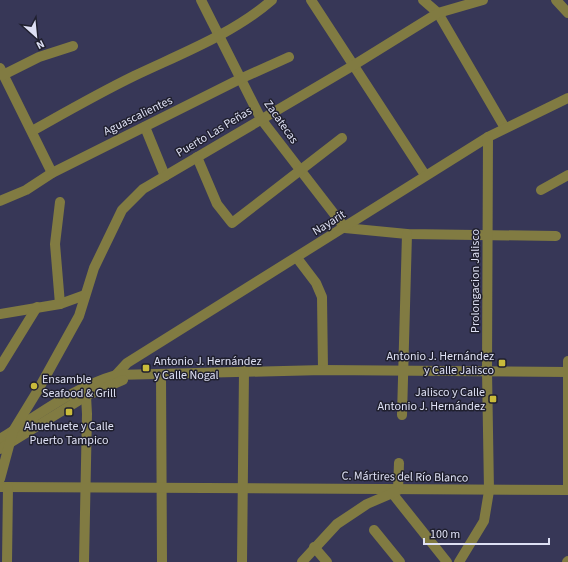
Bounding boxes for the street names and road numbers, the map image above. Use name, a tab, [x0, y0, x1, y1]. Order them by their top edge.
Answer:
street label: Aguascalientes	[101, 92, 175, 140]
street label: Zacatecas	[260, 97, 302, 147]
street label: Puerto Las Peñas	[173, 103, 255, 161]
street label: Nayarit	[309, 206, 349, 240]
street label: Prolongacion Jalisco	[467, 229, 484, 333]
street label: C. Mártires del Río Blanco	[341, 467, 469, 487]

